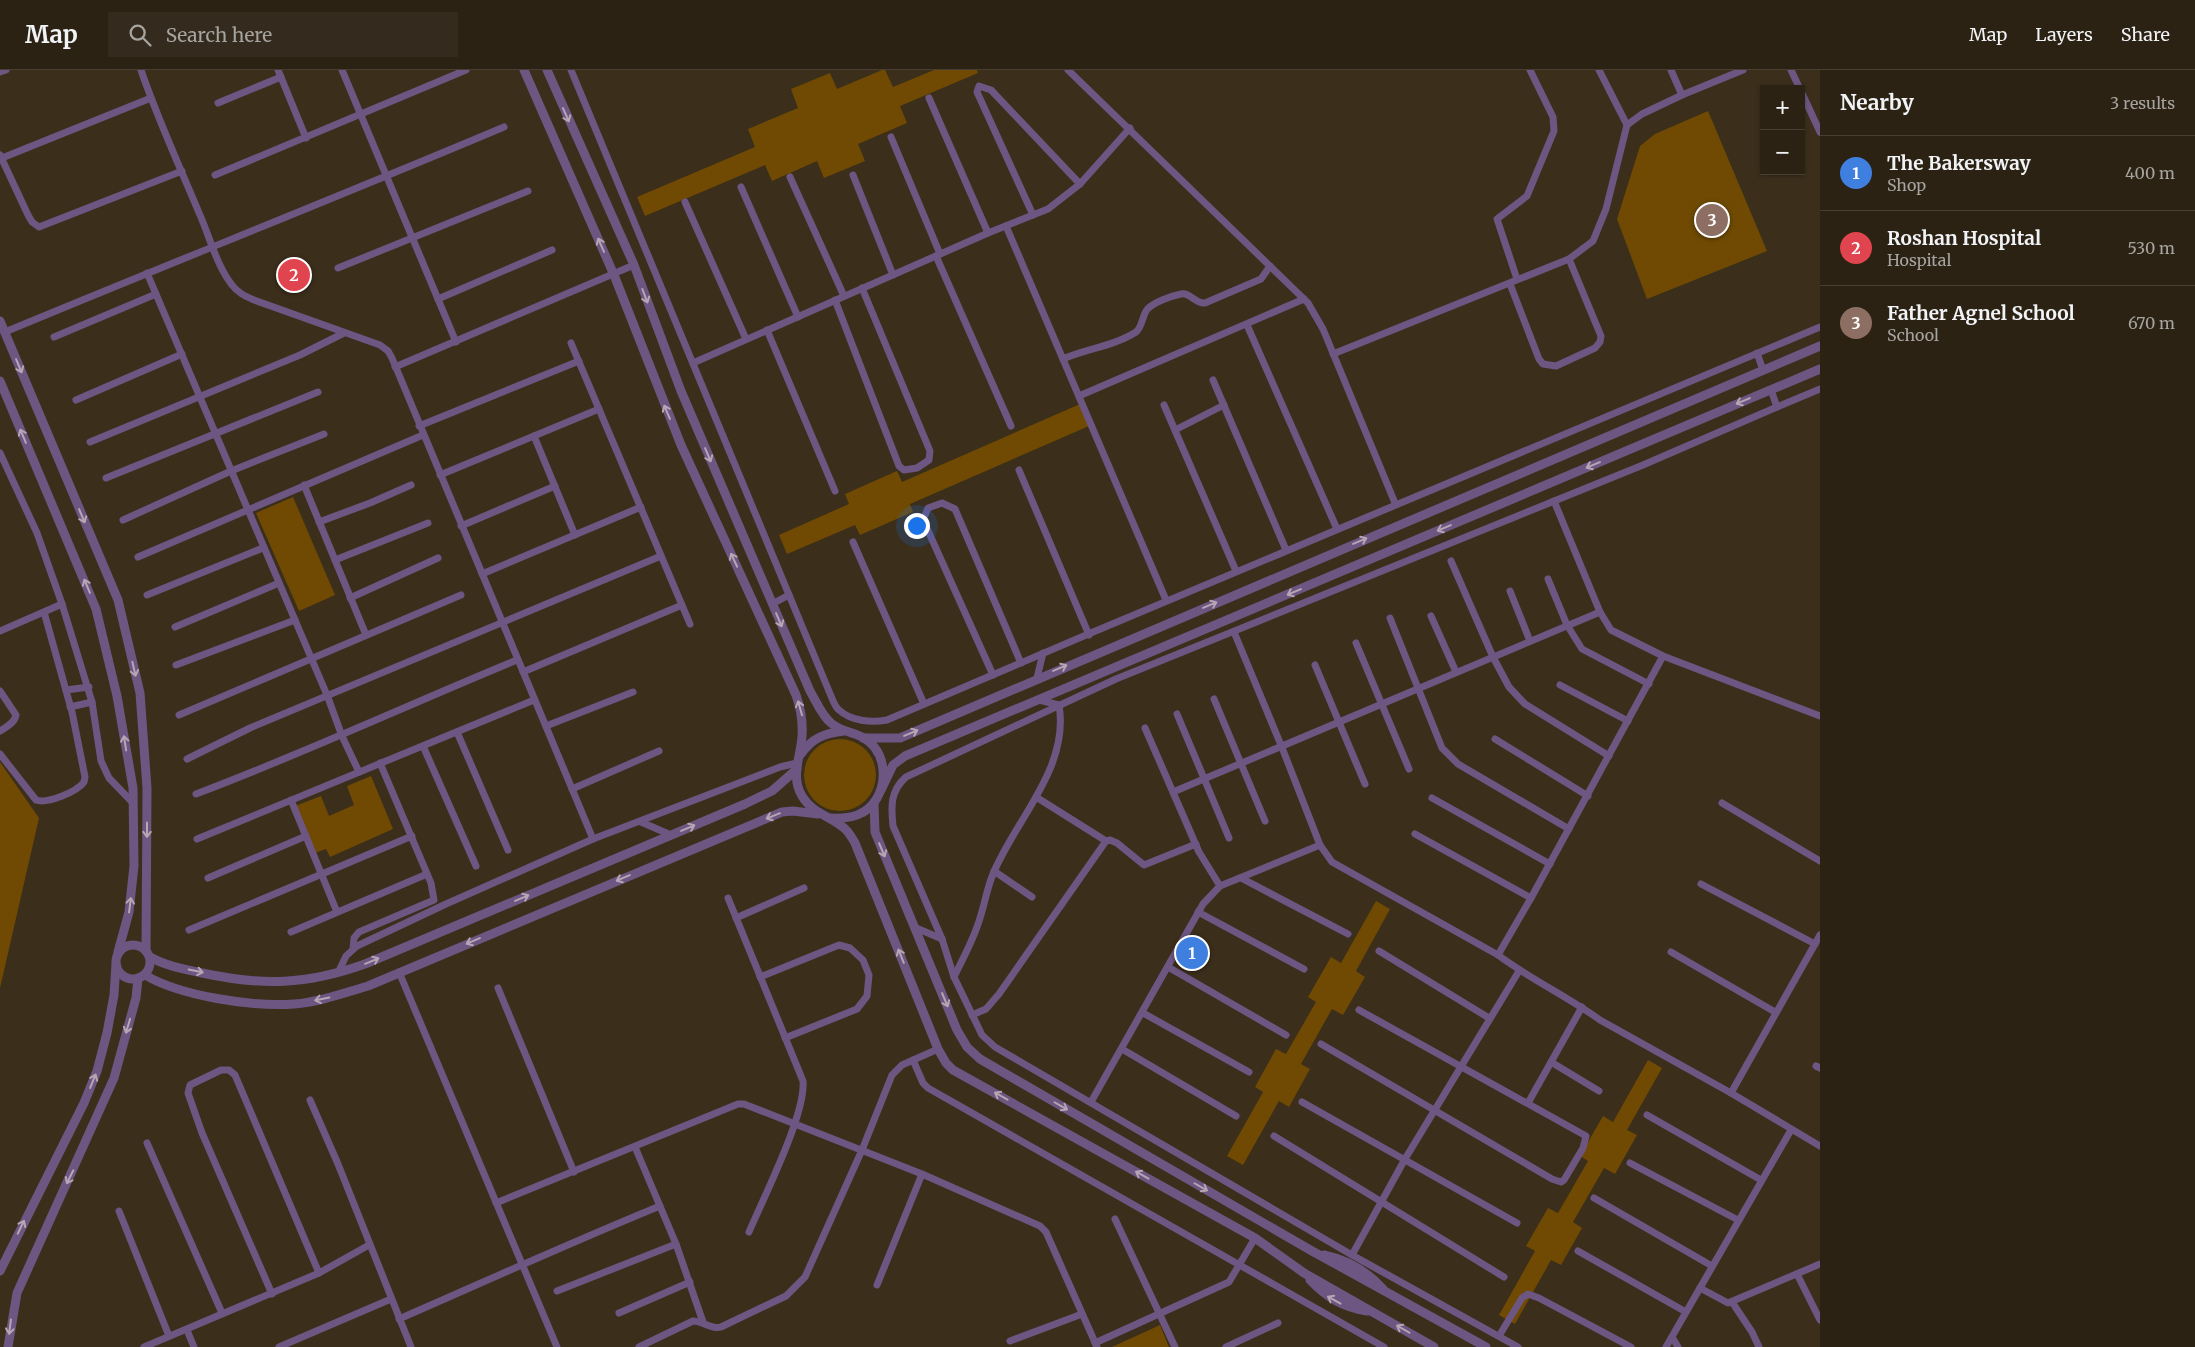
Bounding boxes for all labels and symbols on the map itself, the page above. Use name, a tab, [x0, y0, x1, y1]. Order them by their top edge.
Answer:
one-way arrow	[562, 107, 572, 122]
pin: 3	[1696, 201, 1728, 239]
one-way arrow	[595, 238, 605, 253]
pin: 2	[278, 256, 310, 294]
one-way arrow	[641, 287, 650, 303]
one-way arrow	[14, 358, 24, 373]
one-way arrow	[1736, 397, 1751, 407]
one-way arrow	[662, 405, 671, 420]
one-way arrow	[18, 429, 28, 444]
one-way arrow	[703, 447, 713, 462]
one-way arrow	[1586, 460, 1601, 470]
one-way arrow	[78, 508, 87, 523]
your location	[904, 513, 930, 539]
one-way arrow	[1437, 524, 1452, 534]
one-way arrow	[1352, 536, 1367, 545]
one-way arrow	[729, 553, 738, 568]
one-way arrow	[81, 579, 91, 594]
one-way arrow	[1287, 588, 1302, 597]
one-way arrow	[1202, 599, 1217, 609]
one-way arrow	[775, 612, 785, 627]
one-way arrow	[130, 660, 139, 676]
one-way arrow	[1052, 663, 1067, 673]
one-way arrow	[795, 701, 804, 717]
one-way arrow	[903, 727, 918, 737]
one-way arrow	[120, 736, 130, 752]
one-way arrow	[766, 812, 781, 821]
one-way arrow	[142, 822, 152, 838]
one-way arrow	[680, 822, 695, 832]
one-way arrow	[878, 842, 887, 858]
one-way arrow	[616, 874, 631, 884]
one-way arrow	[514, 892, 529, 902]
one-way arrow	[125, 897, 135, 913]
pin: 1	[1176, 934, 1208, 972]
one-way arrow	[466, 937, 481, 947]
one-way arrow	[896, 949, 905, 965]
one-way arrow	[364, 955, 379, 965]
one-way arrow	[188, 967, 204, 977]
one-way arrow	[941, 992, 950, 1007]
one-way arrow	[314, 994, 330, 1004]
one-way arrow	[122, 1017, 132, 1033]
one-way arrow	[88, 1074, 98, 1089]
one-way arrow	[993, 1091, 1008, 1101]
one-way arrow	[1053, 1101, 1067, 1111]
one-way arrow	[65, 1169, 74, 1184]
one-way arrow	[1136, 1170, 1150, 1180]
one-way arrow	[1194, 1183, 1208, 1193]
one-way arrow	[16, 1219, 26, 1234]
one-way arrow	[1326, 1295, 1341, 1305]
one-way arrow	[5, 1319, 15, 1335]
one-way arrow	[1396, 1324, 1410, 1334]

